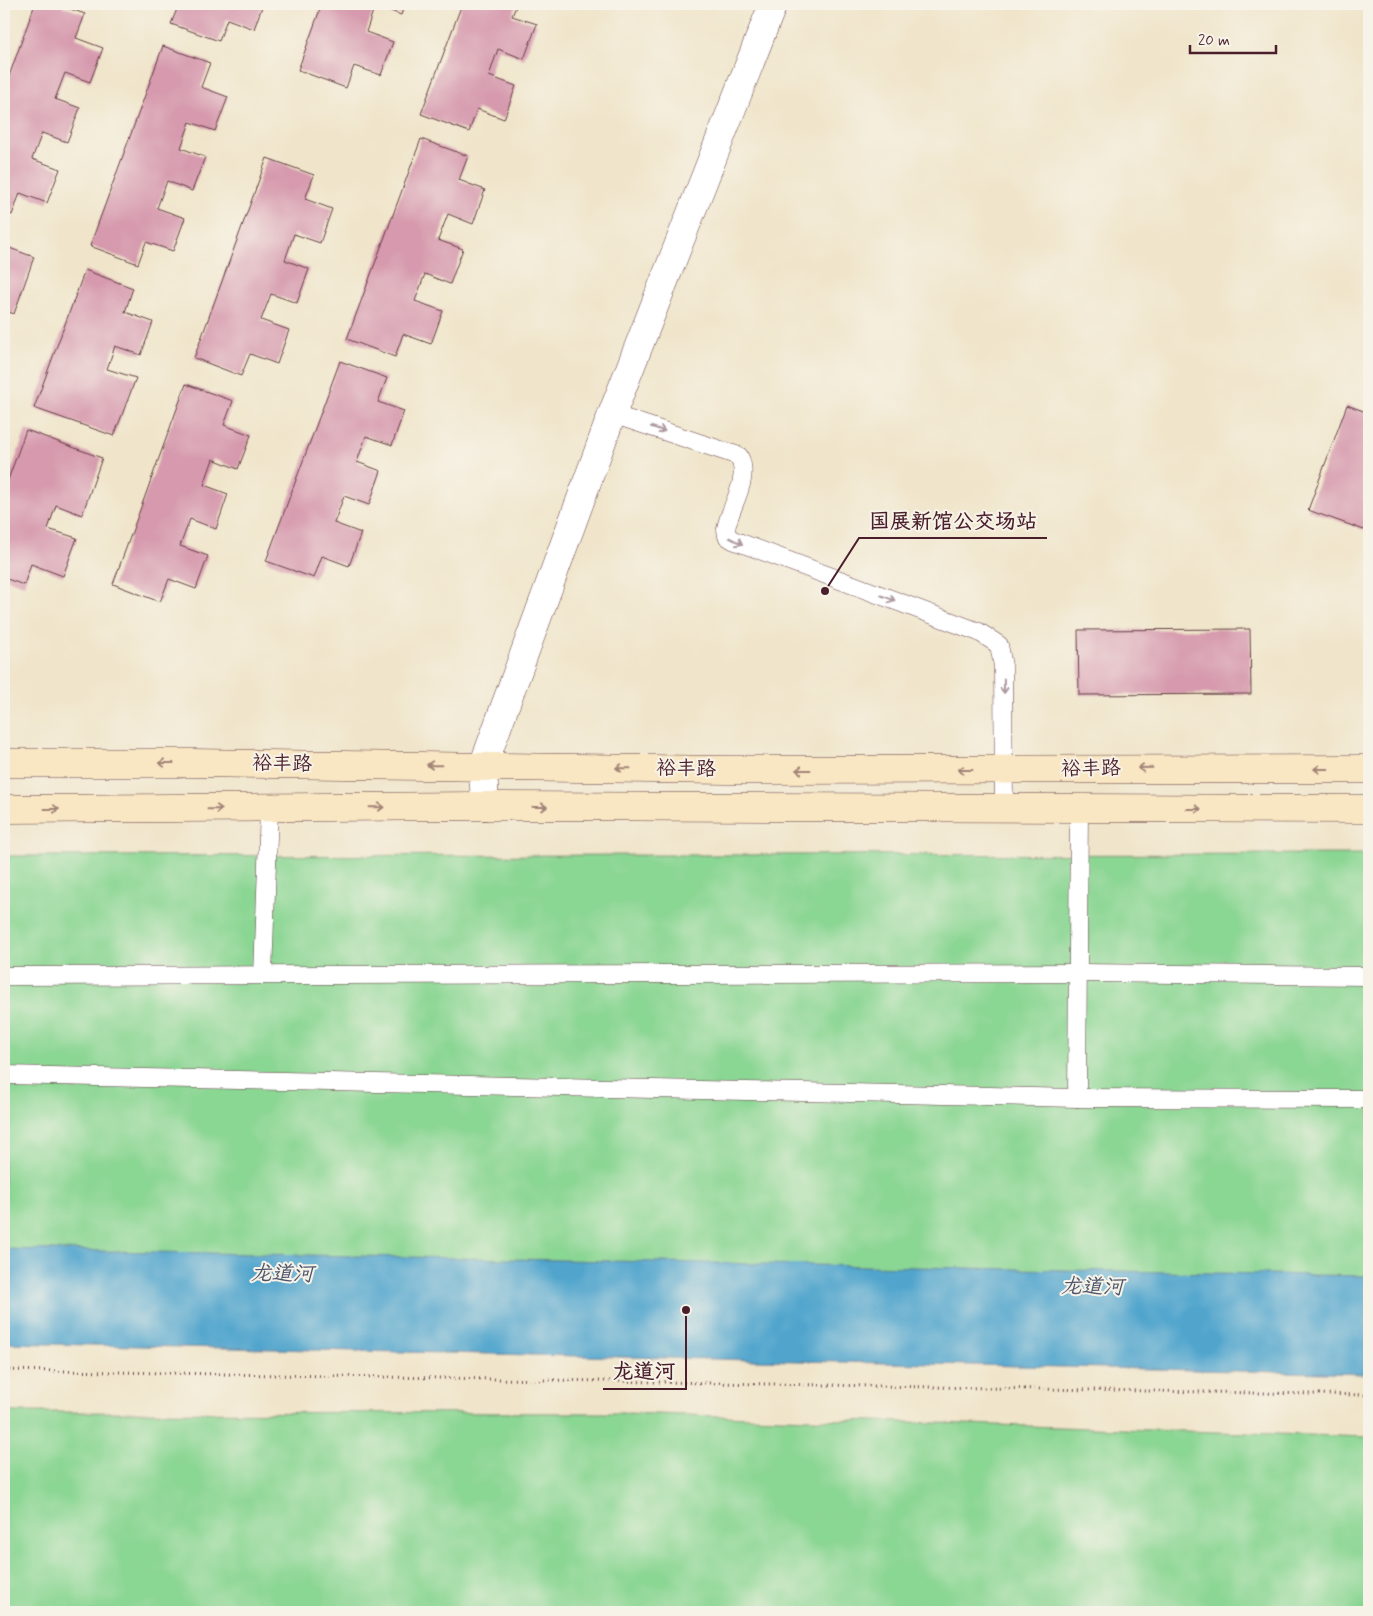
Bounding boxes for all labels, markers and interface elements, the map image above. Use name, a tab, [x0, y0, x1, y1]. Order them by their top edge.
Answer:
scale bar	[1190, 22, 1277, 54]
text: 20 m	[1198, 31, 1230, 51]
one-way arrow	[650, 425, 666, 435]
callout: 国展新馆公交场站	[859, 502, 1047, 538]
text: 国展新馆公交场站	[869, 508, 1037, 536]
one-way arrow	[729, 536, 744, 546]
one-way arrow	[880, 594, 896, 603]
one-way arrow	[999, 678, 1008, 694]
street label: 裕丰路	[252, 750, 313, 778]
street label: 裕丰路	[656, 755, 717, 783]
street label: 裕丰路	[1061, 755, 1122, 783]
one-way arrow	[159, 758, 175, 768]
one-way arrow	[426, 760, 442, 770]
one-way arrow	[615, 763, 631, 773]
one-way arrow	[1137, 763, 1154, 773]
one-way arrow	[1313, 764, 1329, 774]
one-way arrow	[795, 765, 811, 775]
one-way arrow	[957, 765, 974, 775]
one-way arrow	[532, 802, 548, 812]
one-way arrow	[369, 803, 385, 812]
one-way arrow	[44, 804, 60, 814]
one-way arrow	[206, 804, 223, 814]
one-way arrow	[1186, 804, 1202, 814]
water label: 龙道河	[250, 1259, 317, 1289]
water label: 龙道河	[1060, 1272, 1127, 1302]
callout: 龙道河	[603, 1353, 686, 1389]
text: 龙道河	[613, 1358, 676, 1386]

